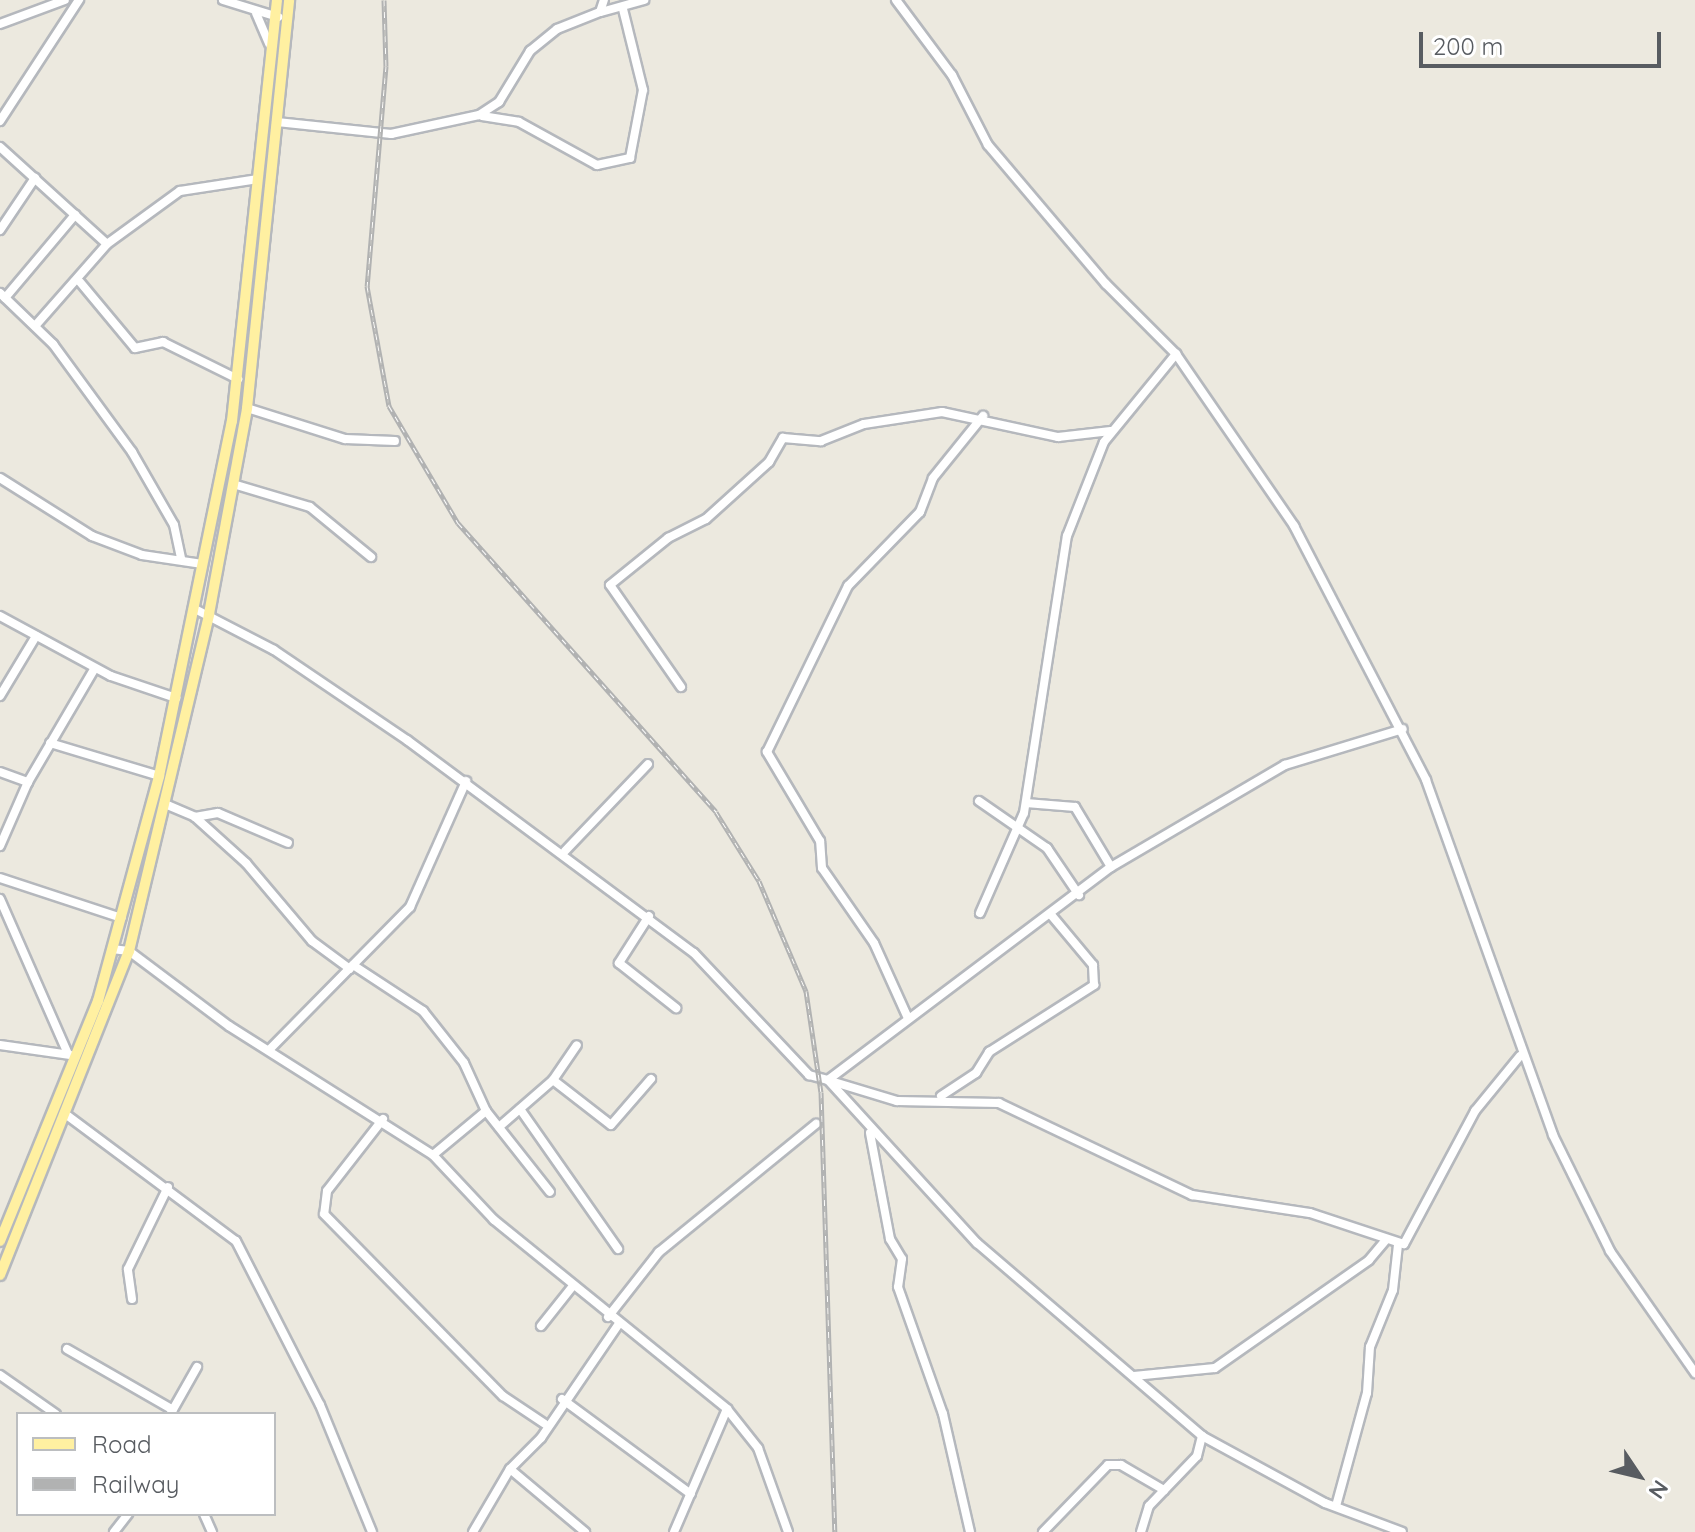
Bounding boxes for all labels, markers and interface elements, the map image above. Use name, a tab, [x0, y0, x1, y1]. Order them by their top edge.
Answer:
scale bar	[1423, 16, 1665, 66]
text: 200 m	[1433, 31, 1503, 61]
legend	[16, 1412, 276, 1516]
text: Road	[92, 1429, 152, 1459]
north arrow	[1599, 1436, 1679, 1516]
text: Railway	[92, 1469, 179, 1499]
text: N	[1643, 1475, 1675, 1504]

